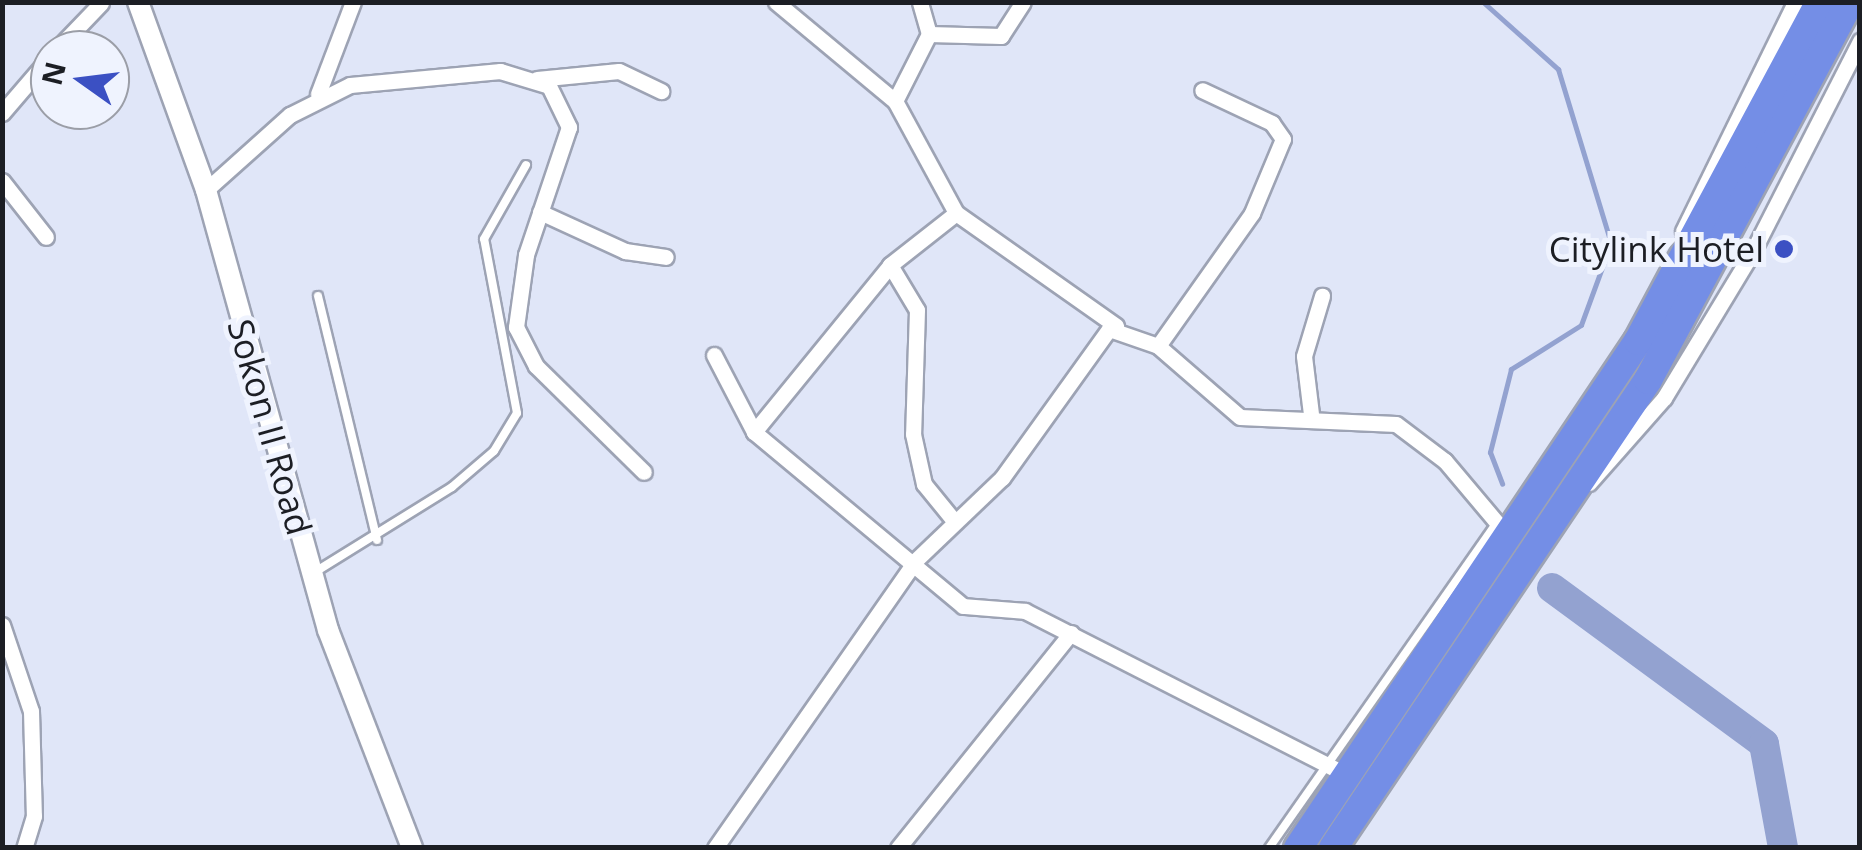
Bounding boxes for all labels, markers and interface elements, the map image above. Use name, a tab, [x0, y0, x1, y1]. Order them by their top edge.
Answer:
north arrow	[30, 30, 130, 130]
text: N	[32, 58, 74, 89]
place label: Citylink Hotel	[1549, 228, 1764, 270]
marker: Citylink Hotel	[1773, 238, 1795, 260]
street label: Sokon II Road	[219, 314, 321, 540]

